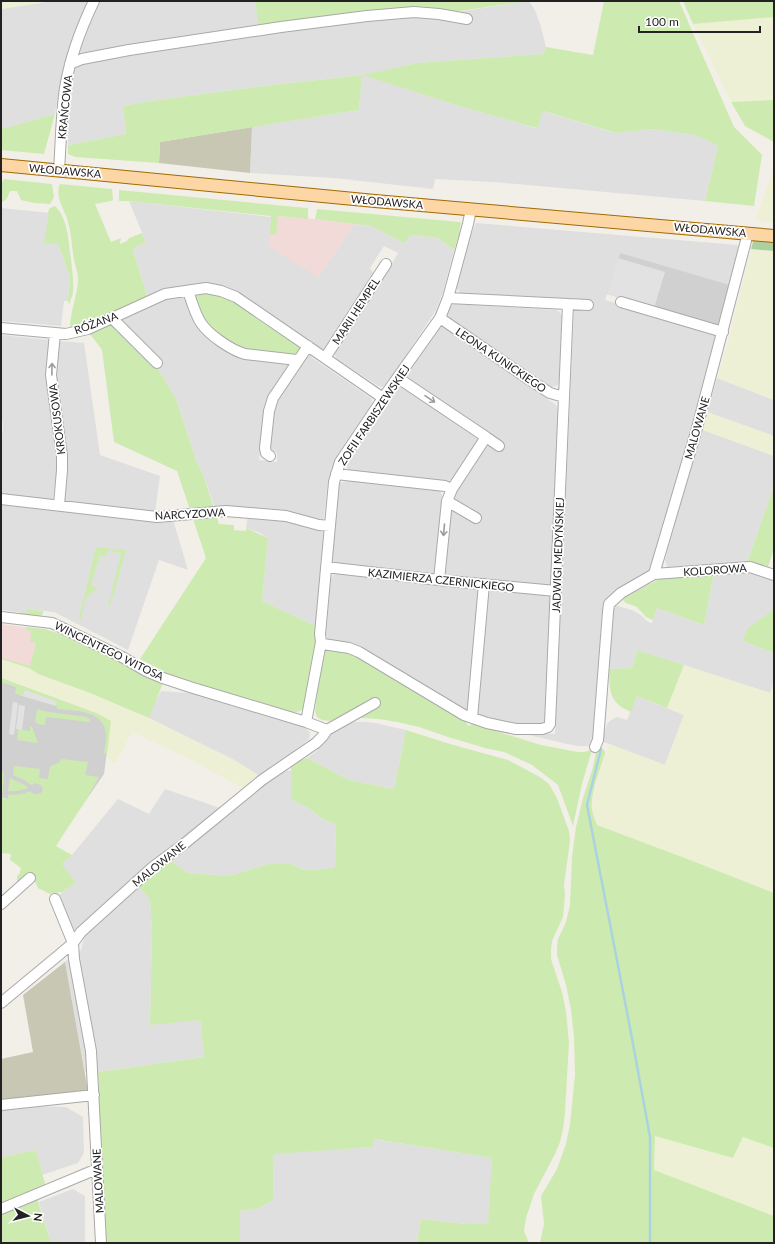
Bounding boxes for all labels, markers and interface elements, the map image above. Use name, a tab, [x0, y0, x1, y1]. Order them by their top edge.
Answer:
scale bar	[639, 8, 760, 34]
text: 100 m	[645, 14, 679, 29]
street label: KRAŃCOWA	[55, 74, 74, 140]
street label: WŁODAWSKA	[28, 161, 102, 180]
street label: WŁODAWSKA	[350, 192, 424, 211]
street label: WŁODAWSKA	[673, 220, 747, 239]
street label: MARII HEMPEL	[329, 275, 382, 347]
street label: RÓŻANA	[72, 308, 120, 336]
street label: LEONA KUNICKIEGO	[453, 324, 549, 395]
street label: ZOFII FARBISZEWSKIEJ	[335, 362, 412, 467]
one-way arrow	[48, 363, 55, 376]
street label: KROKUSOWA	[46, 382, 67, 455]
one-way arrow	[424, 395, 435, 403]
street label: MALOWANE	[681, 395, 712, 461]
street label: JADWIGI MEDYŃSKIEJ	[549, 497, 566, 613]
street label: NARCYZOWA	[154, 505, 226, 522]
one-way arrow	[440, 523, 448, 536]
street label: KOLOROWA	[683, 561, 748, 578]
street label: KAZIMIERZA CZERNICKIEGO	[367, 565, 515, 594]
street label: WINCENTEGO WITOSA	[53, 618, 166, 683]
street label: MALOWANE	[129, 838, 188, 889]
street label: MALOWANE	[89, 1148, 106, 1214]
north arrow	[8, 1196, 48, 1236]
text: N	[31, 1212, 45, 1222]

